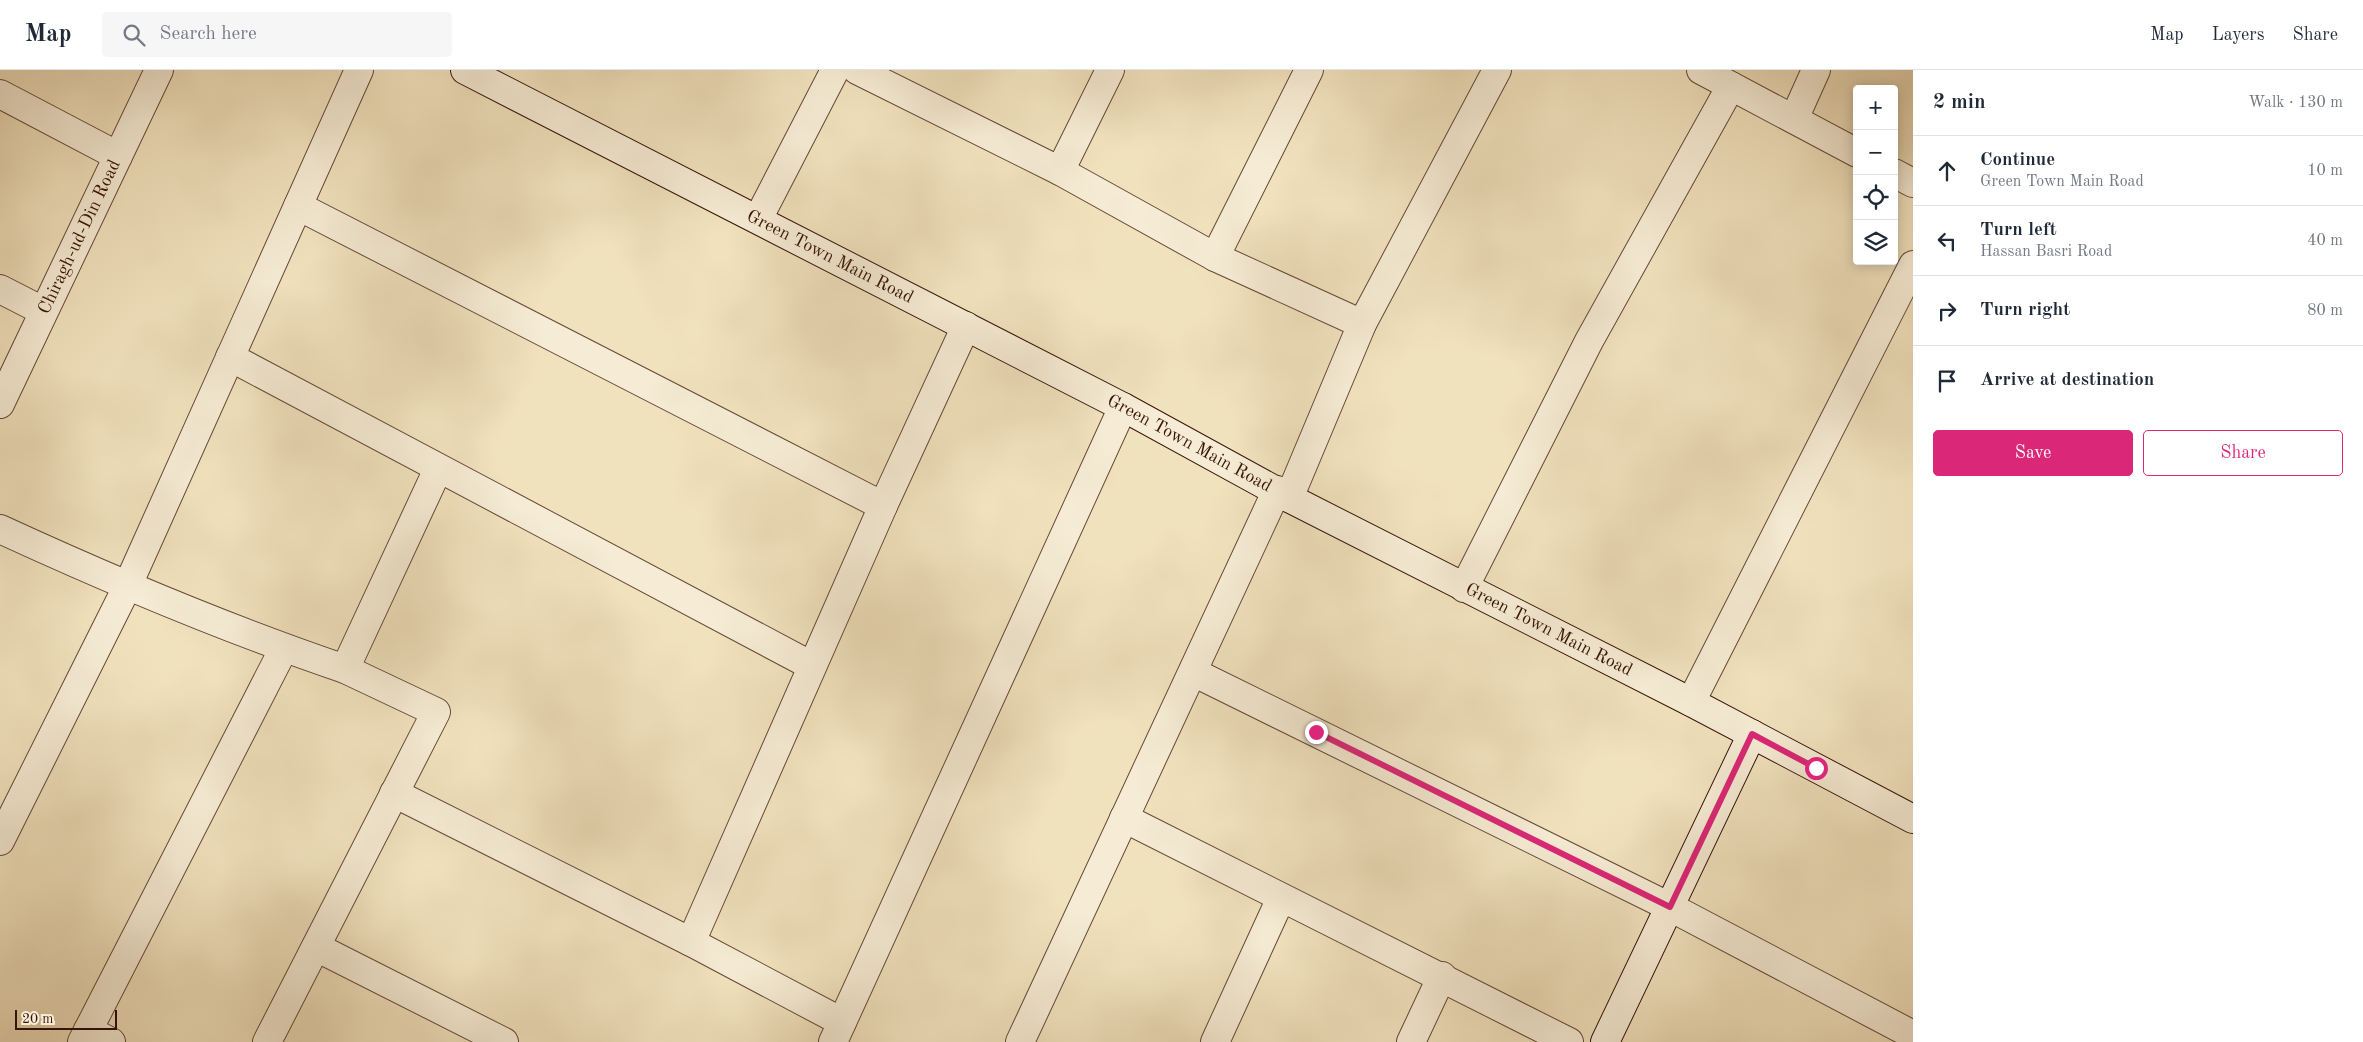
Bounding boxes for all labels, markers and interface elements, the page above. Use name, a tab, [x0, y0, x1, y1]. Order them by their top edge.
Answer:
search box	[102, 12, 452, 57]
icon: search	[120, 21, 148, 49]
text: Map	[25, 23, 72, 47]
text: Search here	[160, 25, 257, 44]
text: Map	[2150, 26, 2184, 44]
text: Layers	[2212, 26, 2264, 44]
text: Share	[2292, 26, 2338, 44]
map controls	[1853, 85, 1898, 265]
button: +	[1853, 85, 1898, 130]
text: 2 min	[1933, 92, 1986, 113]
text: Walk · 130 m	[2248, 95, 2343, 111]
button: −	[1853, 130, 1898, 175]
text: Continue	[1980, 151, 2055, 170]
street label: Chiragh-ud-Din Road	[35, 157, 124, 317]
icon: ahead	[1933, 157, 1961, 185]
text: 10 m	[2307, 163, 2343, 179]
text: Green Town Main Road	[1980, 174, 2144, 190]
button: locate	[1853, 175, 1898, 220]
street label: Green Town Main Road	[744, 207, 916, 307]
button: layers	[1853, 220, 1898, 265]
text: Turn left	[1980, 221, 2057, 240]
icon: left	[1933, 227, 1961, 255]
text: 40 m	[2307, 233, 2343, 249]
text: Hassan Basri Road	[1980, 244, 2112, 260]
icon: right	[1933, 297, 1961, 325]
text: Turn right	[1980, 301, 2070, 320]
text: 80 m	[2307, 303, 2343, 319]
icon: arrive	[1933, 367, 1961, 395]
text: Arrive at destination	[1980, 371, 2154, 390]
street label: Green Town Main Road	[1104, 391, 1275, 496]
button: Save	[1933, 430, 2133, 476]
button: Share	[2143, 430, 2343, 476]
street label: Green Town Main Road	[1463, 580, 1635, 680]
route end	[1305, 721, 1328, 744]
route start	[1805, 757, 1828, 780]
scale bar	[15, 1007, 118, 1030]
text: 20 m	[22, 1012, 53, 1026]

